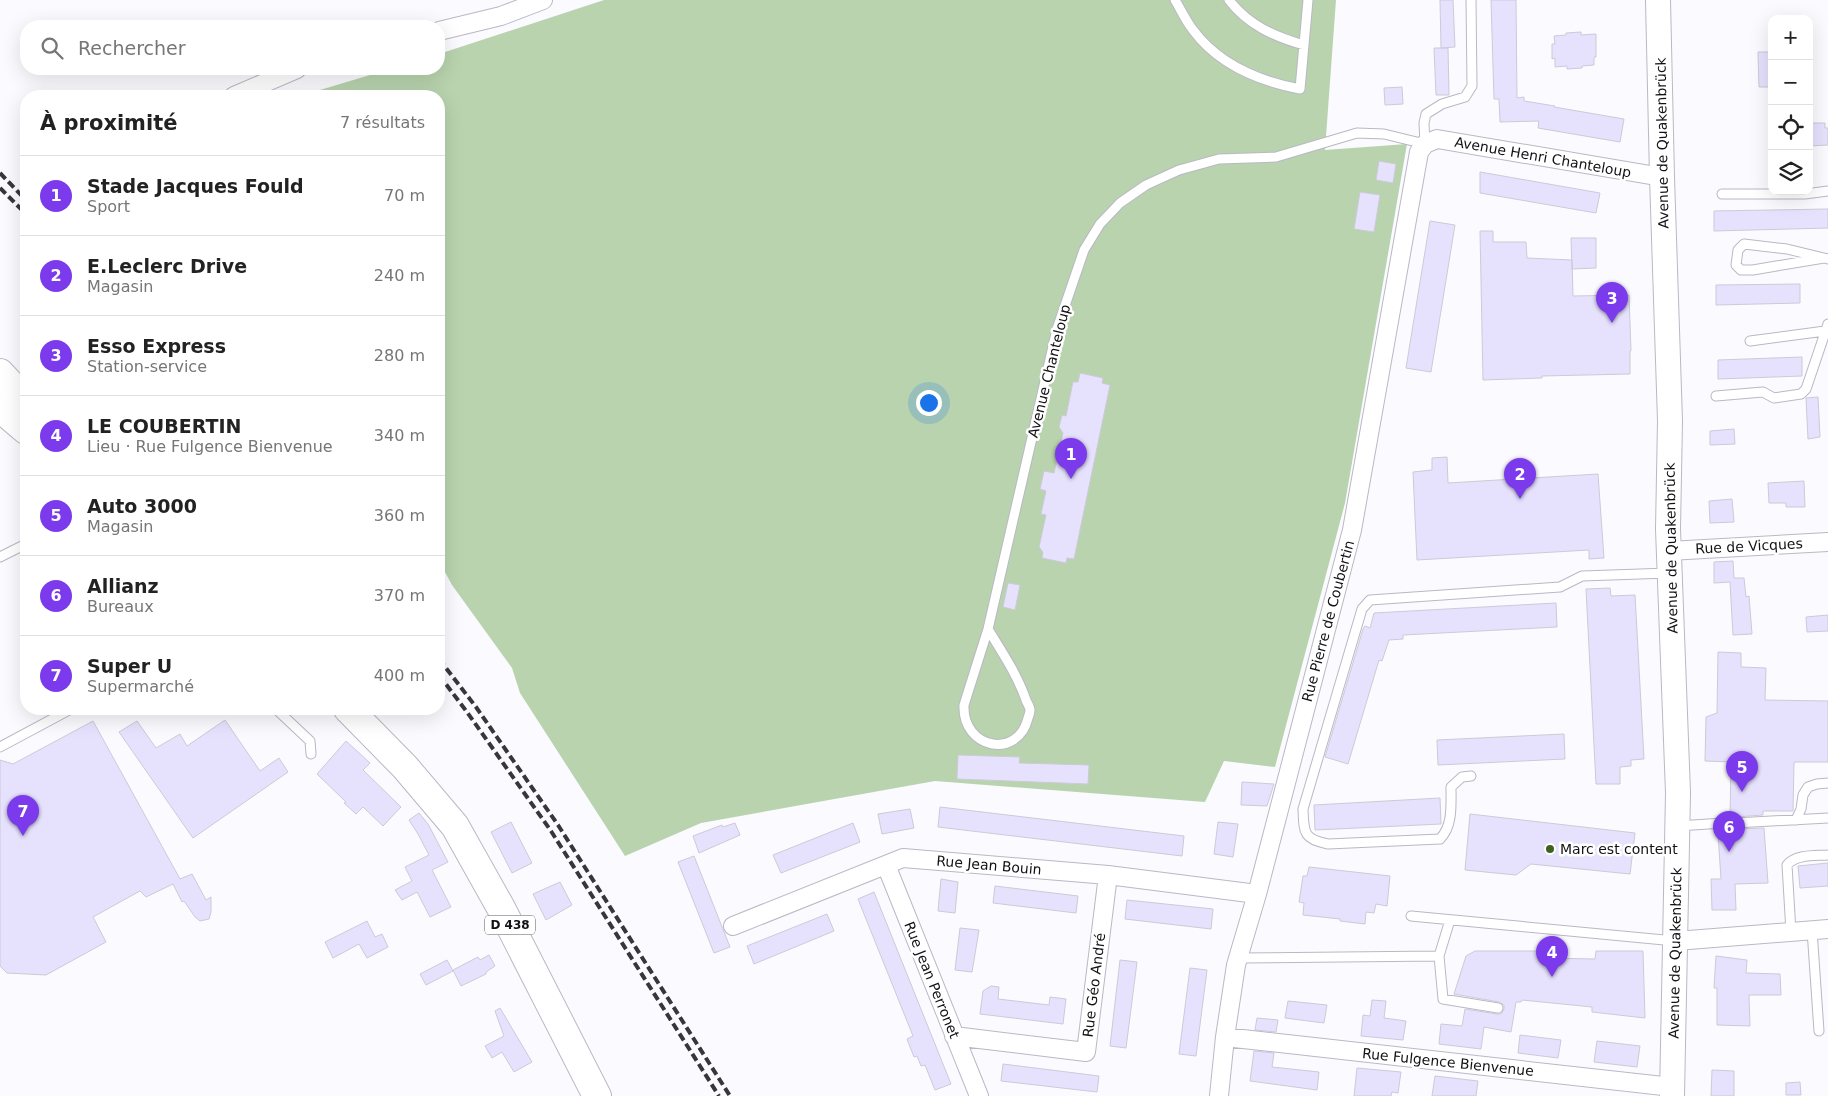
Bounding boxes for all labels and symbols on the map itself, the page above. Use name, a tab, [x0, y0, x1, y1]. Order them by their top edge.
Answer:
street label: Avenue de Quakenbrück	[1652, 56, 1671, 229]
street label: Avenue Henri Chanteloup	[1453, 134, 1633, 180]
pin: 3	[1596, 282, 1628, 323]
street label: Avenue Chanteloup	[1025, 303, 1073, 439]
your location	[916, 390, 942, 416]
pin: 1	[1055, 438, 1087, 479]
pin: 2	[1504, 458, 1536, 499]
street label: Avenue de Quakenbrück	[1661, 461, 1680, 634]
street label: Rue de Vicques	[1695, 535, 1803, 557]
street label: Rue Pierre de Coubertin	[1299, 539, 1357, 703]
pin: 5	[1726, 751, 1758, 792]
pin: 7	[7, 795, 39, 836]
pin: 6	[1713, 811, 1745, 852]
place label: Marc est content	[1560, 841, 1678, 857]
marker: Marc est content	[1544, 843, 1556, 855]
street label: Rue Jean Bouin	[936, 852, 1042, 878]
street label: Avenue de Quakenbrück	[1666, 866, 1685, 1039]
road number: D 438	[485, 916, 535, 934]
street label: Rue Jean Perronet	[901, 919, 963, 1041]
street label: Rue Géo André	[1080, 932, 1108, 1038]
pin: 4	[1536, 936, 1568, 977]
street label: Rue Fulgence Bienvenue	[1361, 1045, 1535, 1079]

